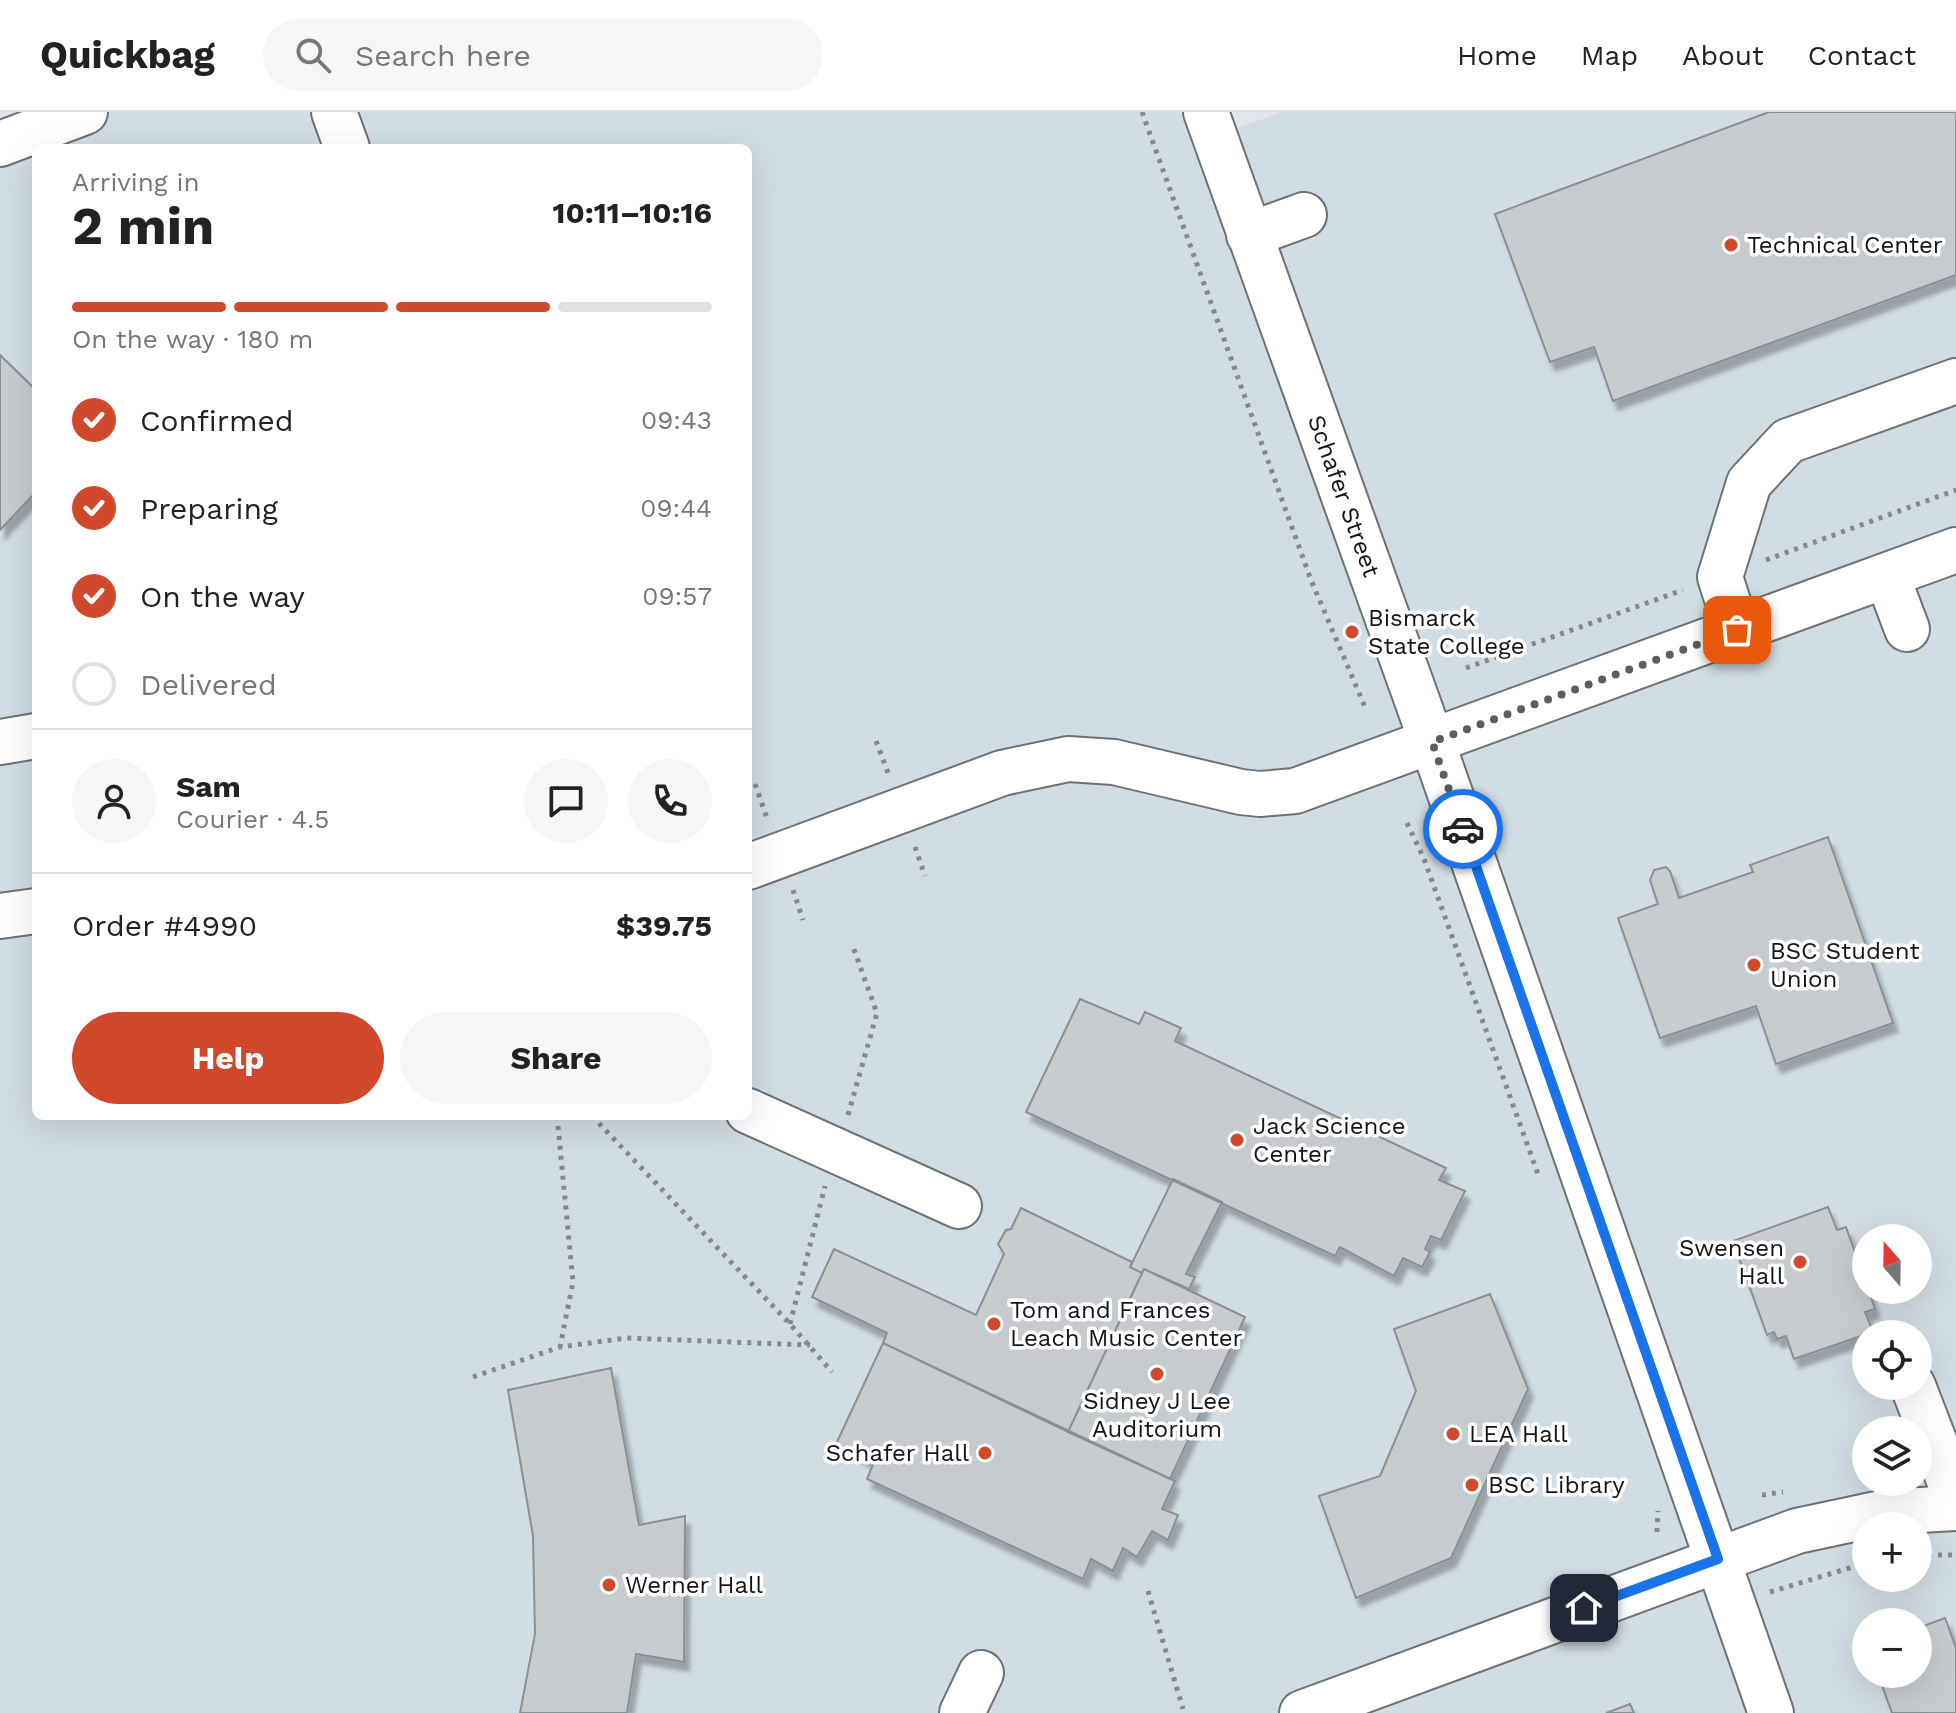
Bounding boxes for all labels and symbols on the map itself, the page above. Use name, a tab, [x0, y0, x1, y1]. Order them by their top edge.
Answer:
place label: Technical Center	[1747, 231, 1943, 259]
marker: Technical Center	[1722, 236, 1740, 254]
street label: Schafer Street	[1302, 411, 1386, 581]
pin	[1703, 596, 1771, 664]
place label: Bismarck State College	[1368, 604, 1525, 660]
marker: Bismarck State College	[1343, 623, 1361, 641]
courier	[1423, 789, 1503, 869]
place label: BSC Student Union	[1770, 937, 1920, 993]
marker: BSC Student Union	[1745, 956, 1763, 974]
place label: Jack Science Center	[1253, 1112, 1406, 1168]
marker: Jack Science Center	[1228, 1131, 1246, 1149]
north arrow	[1852, 1224, 1932, 1304]
place label: Swensen Hall	[1679, 1234, 1785, 1290]
marker: Swensen Hall	[1791, 1253, 1809, 1271]
place label: Tom and Frances Leach Music Center	[1010, 1296, 1243, 1352]
marker: Tom and Frances Leach Music Center	[985, 1315, 1003, 1333]
marker: Sidney J Lee Auditorium	[1148, 1365, 1166, 1383]
place label: Sidney J Lee Auditorium	[1083, 1387, 1231, 1443]
place label: LEA Hall	[1469, 1420, 1568, 1448]
marker: LEA Hall	[1444, 1425, 1462, 1443]
place label: Schafer Hall	[826, 1439, 970, 1467]
marker: Schafer Hall	[976, 1444, 994, 1462]
place label: BSC Library	[1488, 1471, 1625, 1499]
marker: BSC Library	[1463, 1476, 1481, 1494]
place label: Werner Hall	[625, 1571, 763, 1599]
pin	[1550, 1574, 1618, 1642]
marker: Werner Hall	[600, 1576, 618, 1594]

